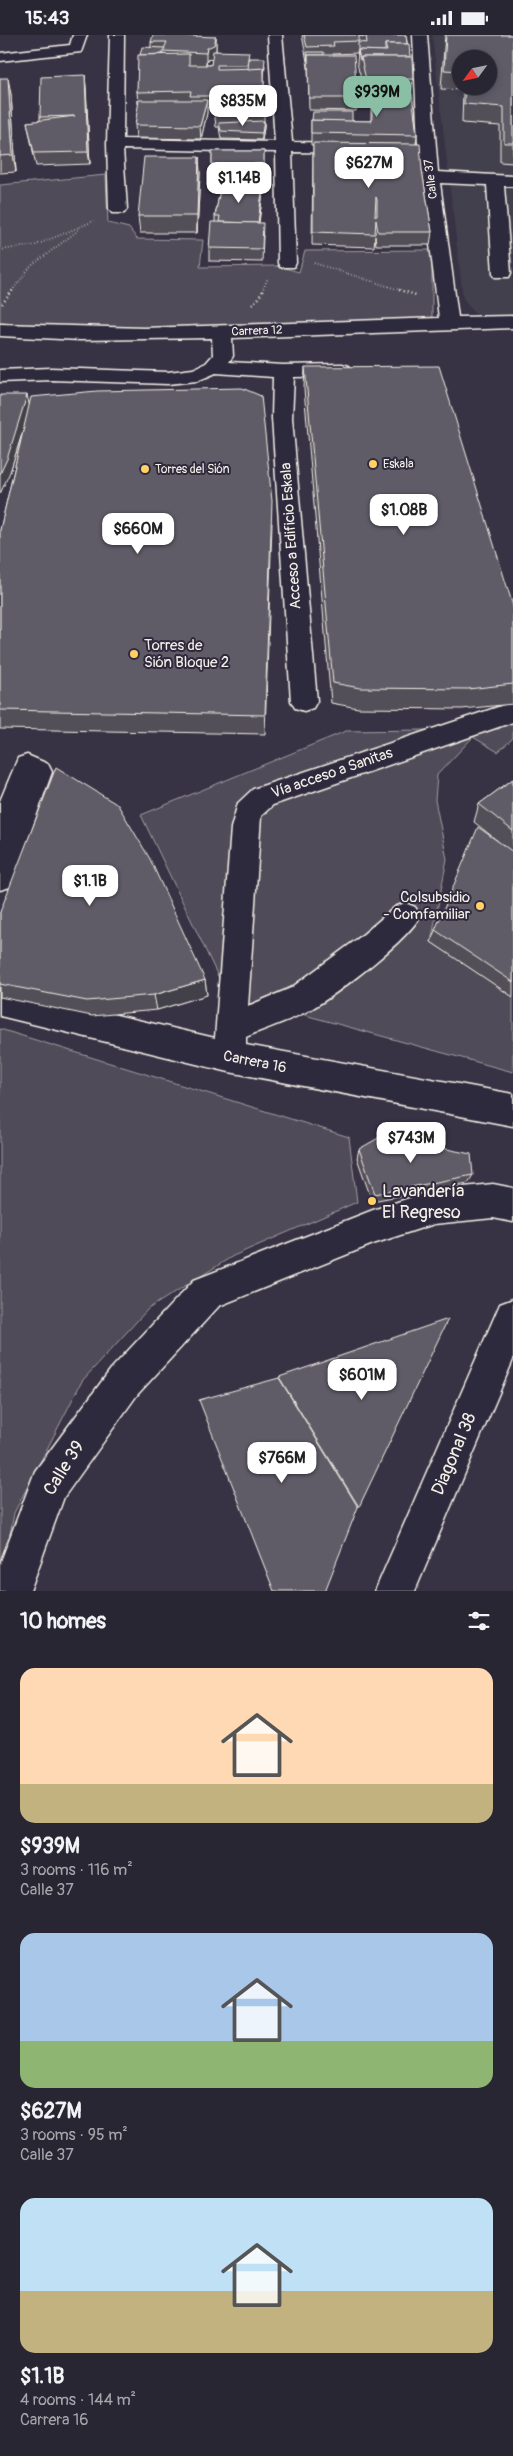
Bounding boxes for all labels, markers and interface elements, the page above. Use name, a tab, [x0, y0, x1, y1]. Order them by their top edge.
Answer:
text: 15:43	[25, 6, 69, 30]
north arrow	[452, 50, 498, 95]
map controls	[452, 50, 497, 95]
pin: $939M	[342, 76, 412, 118]
text: $939M	[354, 82, 400, 102]
pin: $835M	[208, 84, 278, 127]
text: $835M	[220, 91, 266, 111]
pin: $627M	[334, 147, 404, 189]
text: $627M	[346, 153, 392, 173]
street label: Calle 37	[421, 157, 441, 200]
pin: $1.14B	[198, 161, 280, 204]
text: $1.14B	[217, 168, 261, 188]
street label: Carrera 12	[231, 323, 283, 339]
place label: Eskala	[383, 457, 414, 472]
marker: Eskala	[367, 458, 379, 470]
place label: Torres del Sión	[155, 462, 230, 477]
street label: Acceso a Edificio Eskala	[276, 462, 306, 610]
marker: Torres del Sión	[139, 463, 151, 475]
pin: $1.08B	[363, 493, 445, 536]
text: $1.08B	[381, 500, 427, 520]
pin: $660M	[103, 513, 173, 555]
text: $660M	[113, 519, 163, 539]
place label: Torres de Sión Bloque 2	[144, 636, 229, 672]
marker: Torres de Sión Bloque 2	[128, 648, 140, 660]
street label: Vía acceso a Sanitas	[269, 743, 396, 803]
pin: $1.1B	[55, 865, 125, 907]
text: $1.1B	[73, 871, 107, 891]
place label: Colsubsidio - Comfamiliar	[383, 888, 471, 924]
marker: Colsubsidio - Comfamiliar	[474, 900, 486, 912]
street label: Carrera 16	[222, 1047, 288, 1077]
pin: $743M	[376, 1121, 446, 1164]
text: $743M	[388, 1128, 434, 1148]
place label: Lavandería El Regreso	[382, 1180, 464, 1224]
marker: Lavandería El Regreso	[366, 1195, 378, 1207]
pin: $601M	[327, 1359, 397, 1401]
text: $601M	[339, 1365, 385, 1385]
street label: Diagonal 38	[426, 1409, 482, 1499]
street label: Calle 39	[38, 1436, 90, 1500]
pin: $766M	[247, 1441, 317, 1484]
text: $766M	[258, 1448, 306, 1468]
icon: filters	[465, 1607, 493, 1635]
text: 10 homes	[20, 1608, 106, 1635]
icon: home	[212, 1700, 302, 1790]
text: $939M	[20, 1833, 80, 1860]
text: 3 rooms · 116 m²	[20, 1860, 133, 1880]
text: Calle 37	[20, 1880, 74, 1900]
icon: home	[212, 1965, 302, 2055]
text: $627M	[20, 2098, 82, 2125]
text: 3 rooms · 95 m²	[20, 2125, 128, 2145]
text: Calle 37	[20, 2145, 74, 2165]
icon: home	[212, 2230, 302, 2320]
text: $1.1B	[20, 2363, 64, 2390]
text: 4 rooms · 144 m²	[20, 2390, 136, 2410]
text: Carrera 16	[20, 2410, 89, 2430]

